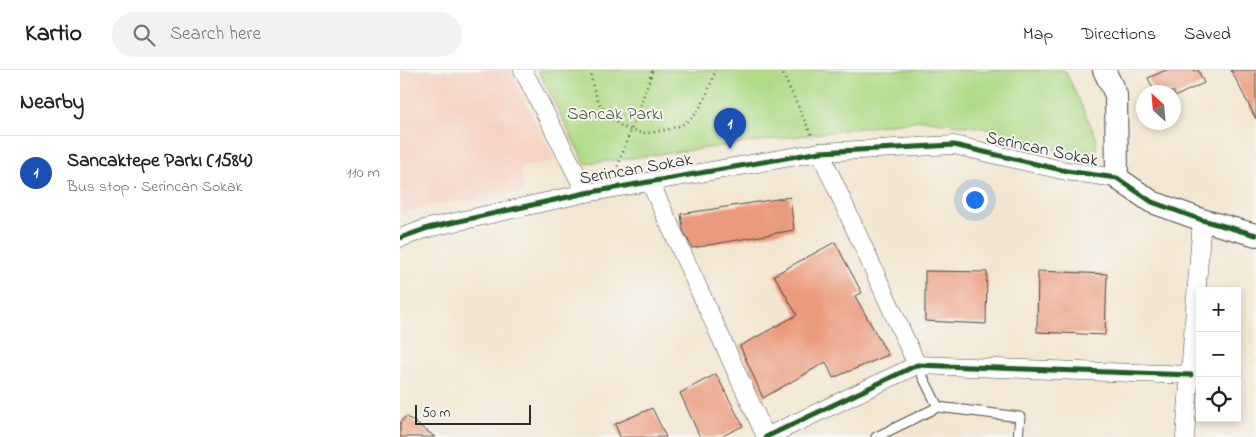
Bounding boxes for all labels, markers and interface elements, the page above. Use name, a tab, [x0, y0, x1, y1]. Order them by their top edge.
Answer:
search box	[112, 12, 462, 57]
text: Kartio	[25, 17, 82, 52]
icon: search	[130, 21, 158, 49]
text: Search here	[170, 21, 261, 48]
text: Map	[1023, 22, 1053, 48]
text: Directions	[1081, 22, 1156, 48]
text: Saved	[1184, 22, 1231, 48]
north arrow	[1136, 85, 1181, 130]
text: Nearby	[20, 88, 84, 118]
park label: Sancak Parkı	[567, 102, 663, 128]
pin: 1	[714, 108, 746, 149]
street label: Serincan Sokak	[983, 125, 1101, 175]
street label: Serincan Sokak	[577, 147, 695, 193]
text: Sancaktepe Parkı (1584)	[67, 148, 252, 175]
text: 1	[33, 161, 39, 185]
text: 110 m	[346, 161, 380, 185]
text: Bus stop · Serincan Sokak	[67, 175, 243, 199]
your location	[962, 187, 988, 213]
map controls	[1196, 287, 1241, 422]
button: +	[1196, 287, 1241, 332]
button: −	[1196, 332, 1241, 377]
button: locate	[1196, 377, 1241, 422]
scale bar	[415, 402, 531, 425]
text: 50 m	[422, 403, 450, 424]

